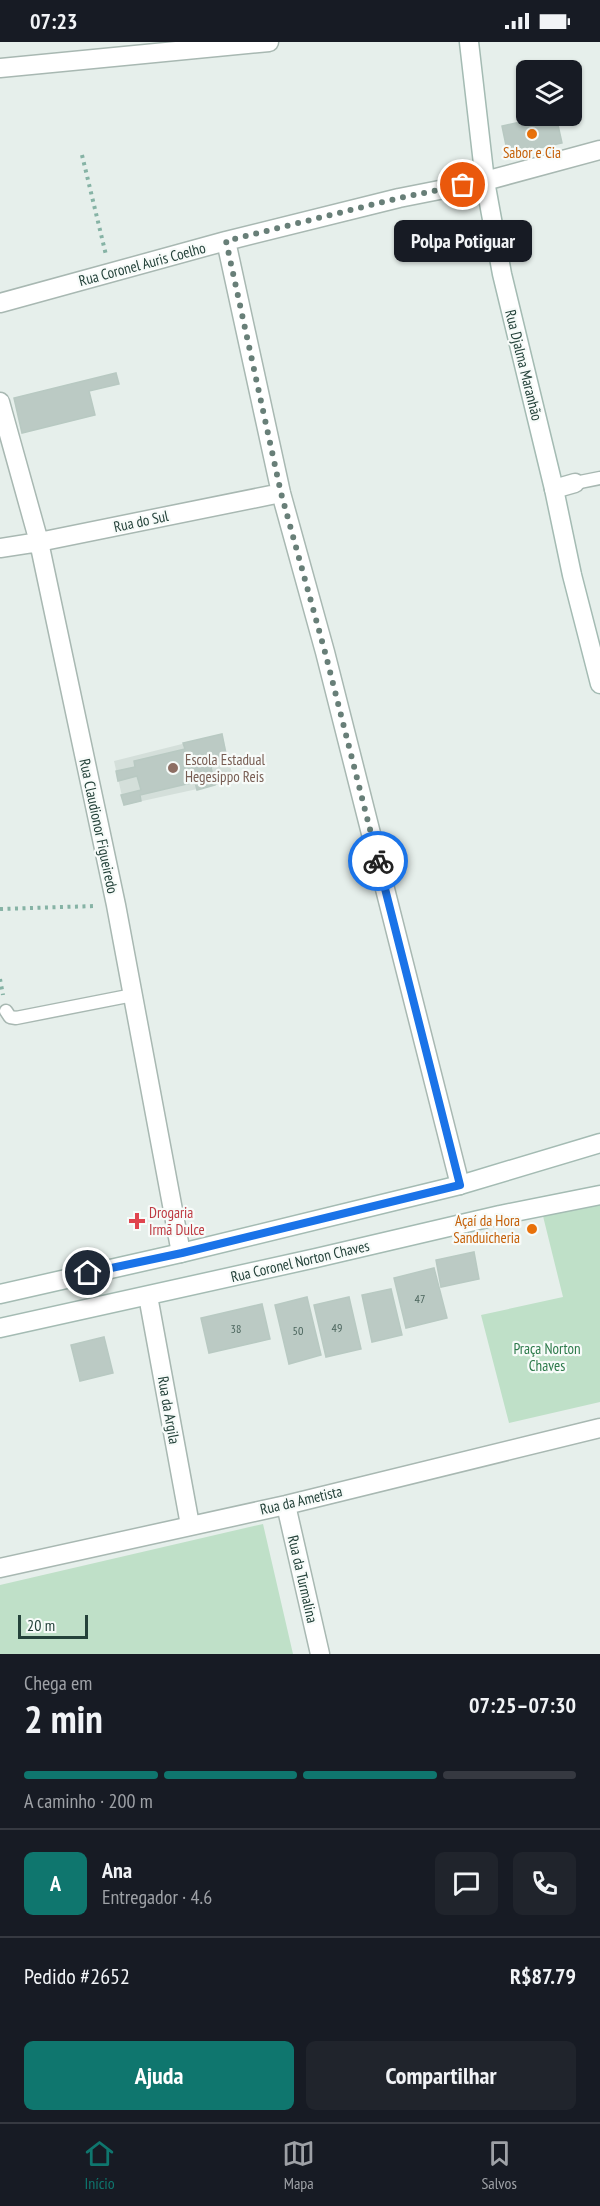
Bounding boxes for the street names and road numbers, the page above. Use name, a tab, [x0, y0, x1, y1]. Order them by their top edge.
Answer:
street label: Rua Coronel Auris Coelho	[77, 238, 207, 290]
street label: Rua Djalma Maranhão	[501, 308, 547, 422]
street label: Rua do Sul	[112, 506, 171, 536]
street label: Rua Claudionor Figueiredo	[75, 757, 123, 895]
street label: Rua Coronel Norton Chaves	[229, 1236, 371, 1286]
street label: Rua da Argila	[154, 1375, 184, 1445]
street label: Rua da Ametista	[258, 1481, 344, 1519]
street label: Rua da Turmalina	[284, 1533, 322, 1625]

